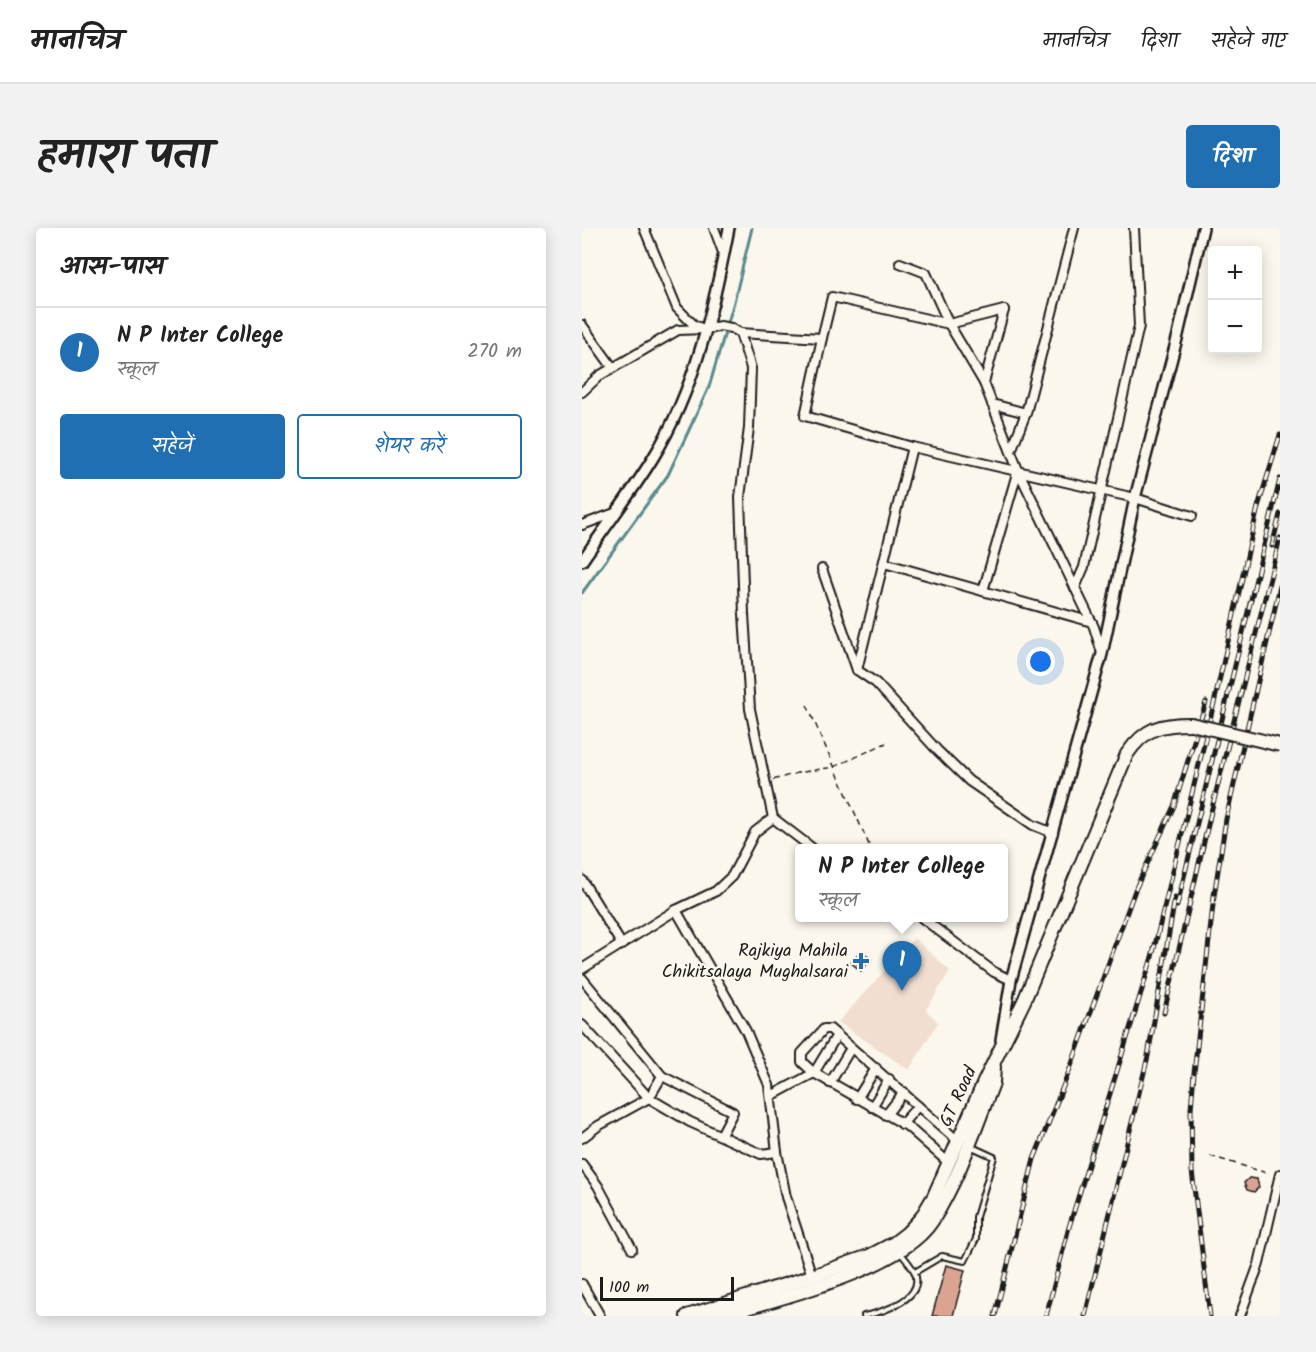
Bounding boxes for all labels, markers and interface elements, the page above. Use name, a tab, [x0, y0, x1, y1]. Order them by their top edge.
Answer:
text: मानचित्र	[30, 19, 122, 64]
text: मानचित्र	[1042, 25, 1108, 58]
text: दिशा	[1141, 25, 1178, 58]
text: सहेजे गए	[1211, 25, 1286, 58]
text: हमारा पता	[36, 123, 211, 190]
button: दिशा	[1186, 125, 1280, 188]
text: आस-पास	[60, 246, 164, 288]
map controls	[1208, 246, 1262, 354]
button: +	[1208, 246, 1262, 300]
button: −	[1208, 300, 1262, 354]
text: N P Inter College	[117, 319, 283, 354]
text: 1	[76, 336, 83, 368]
text: 270 m	[467, 336, 522, 368]
text: स्कूल	[117, 354, 156, 386]
button: सहेजें	[60, 414, 285, 479]
button: शेयर करें	[297, 414, 522, 479]
your location	[1026, 647, 1055, 676]
popup	[795, 844, 1008, 922]
text: N P Inter College	[818, 850, 985, 885]
text: स्कूल	[818, 885, 858, 917]
place label: Rajkiya Mahila Chikitsalaya Mughalsarai	[662, 937, 849, 987]
pin: 1	[882, 942, 922, 991]
marker: Rajkiya Mahila Chikitsalaya Mughalsarai	[852, 952, 870, 970]
street label: GT Road	[932, 1061, 986, 1132]
scale bar	[600, 1274, 734, 1302]
text: 100 m	[609, 1275, 649, 1300]

